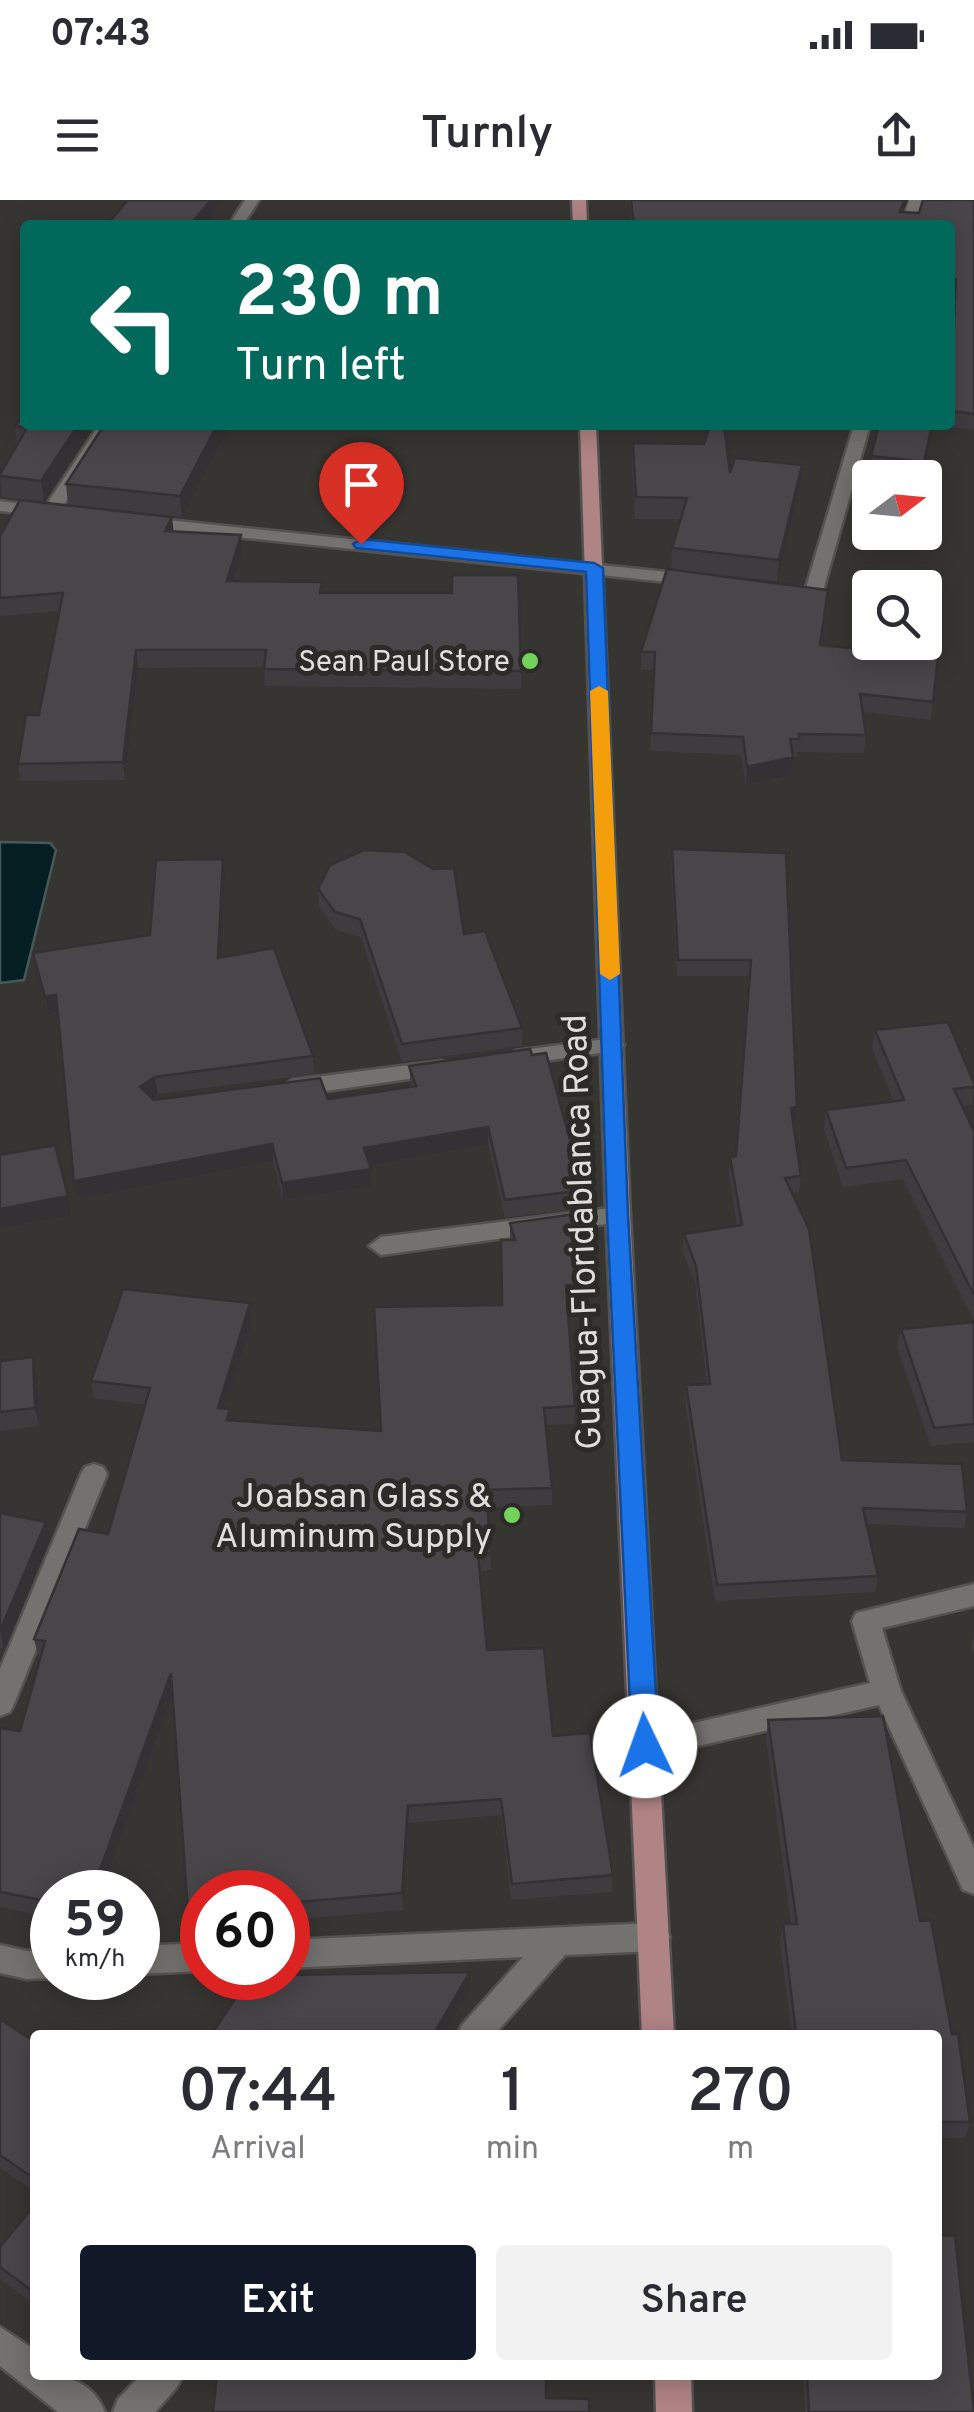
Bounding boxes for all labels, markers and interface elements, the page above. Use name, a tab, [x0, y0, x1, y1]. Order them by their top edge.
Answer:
text: 07:43	[50, 11, 151, 60]
text: Turnly	[421, 107, 553, 164]
icon: menu	[50, 108, 105, 163]
icon: share	[869, 108, 924, 163]
text: 230 m	[235, 252, 444, 341]
icon: left	[70, 260, 200, 390]
text: Turn left	[235, 339, 406, 396]
pin	[319, 442, 404, 545]
icon: arrive	[334, 457, 389, 512]
north arrow	[852, 460, 942, 550]
map controls	[852, 460, 942, 660]
button: search	[852, 570, 942, 660]
place label: Sean Paul Store	[298, 645, 510, 682]
marker: Sean Paul Store	[519, 650, 541, 672]
street label: Guagua-Floridablanca Road	[554, 1013, 614, 1451]
place label: Joabsan Glass & Aluminum Supply	[215, 1476, 492, 1560]
marker: Joabsan Glass & Aluminum Supply	[501, 1504, 523, 1526]
position arrow	[593, 1694, 697, 1798]
speed limit sign: 60	[180, 1870, 310, 2000]
text: 59	[64, 1891, 126, 1954]
text: km/h	[65, 1944, 125, 1976]
text: 07:44	[178, 2057, 338, 2133]
text: 1	[501, 2057, 524, 2133]
text: 270	[687, 2057, 794, 2133]
text: Arrival	[210, 2130, 306, 2170]
text: min	[486, 2130, 539, 2170]
text: m	[727, 2130, 754, 2170]
button: Exit	[80, 2245, 476, 2360]
button: Share	[496, 2245, 892, 2360]

